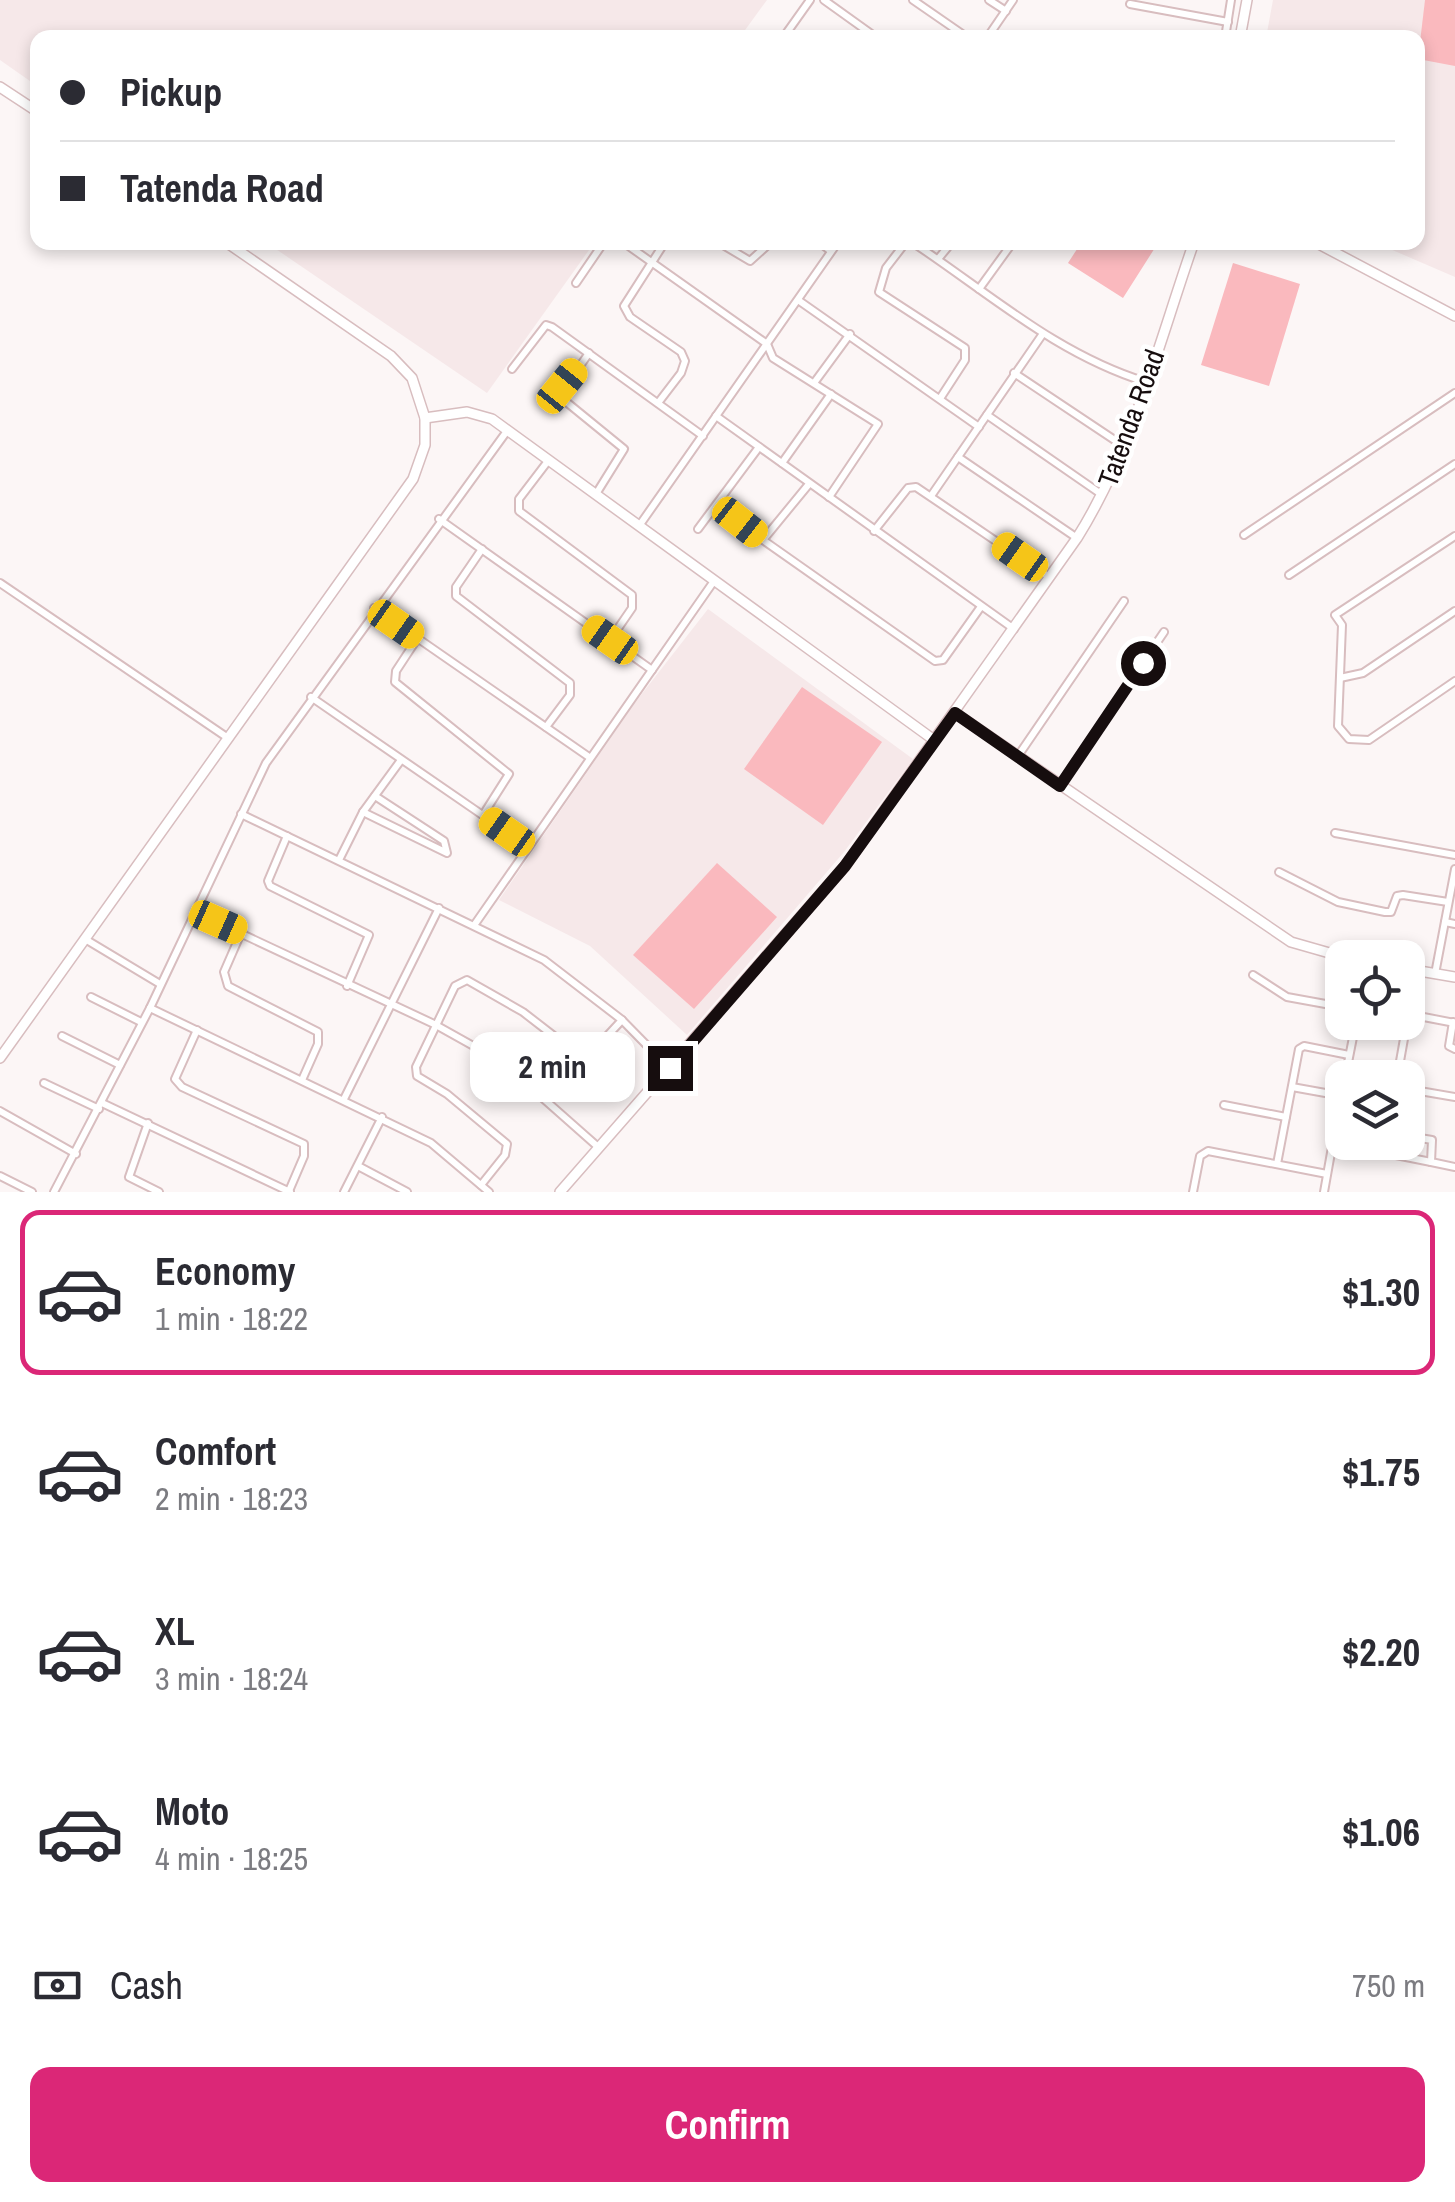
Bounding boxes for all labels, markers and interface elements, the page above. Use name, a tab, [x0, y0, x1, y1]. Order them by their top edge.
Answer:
text: Pickup	[120, 67, 222, 118]
text: Tatenda Road	[120, 163, 324, 214]
street label: Tatenda Road	[1089, 344, 1173, 492]
car	[531, 353, 593, 419]
car	[707, 492, 773, 552]
car	[987, 528, 1053, 586]
car	[363, 595, 429, 653]
car	[577, 611, 643, 669]
route start	[1121, 641, 1166, 686]
car	[474, 803, 540, 861]
car	[184, 896, 252, 948]
map controls	[1325, 940, 1425, 1160]
button: locate	[1325, 940, 1425, 1040]
callout: 2 min	[470, 1033, 635, 1103]
text: 2 min	[518, 1045, 587, 1088]
route end	[648, 1046, 693, 1091]
button: layers	[1325, 1060, 1425, 1160]
text: Economy	[155, 1246, 295, 1297]
icon: car	[35, 1248, 125, 1338]
text: $1.30	[1342, 1267, 1420, 1318]
text: 1 min · 18:22	[155, 1297, 308, 1340]
text: Comfort	[155, 1426, 276, 1477]
icon: car	[35, 1428, 125, 1518]
text: $1.75	[1342, 1447, 1420, 1498]
text: 2 min · 18:23	[155, 1477, 308, 1520]
text: XL	[155, 1606, 195, 1657]
icon: car	[35, 1608, 125, 1698]
text: $2.20	[1342, 1627, 1420, 1678]
text: 3 min · 18:24	[155, 1657, 308, 1700]
text: Moto	[155, 1786, 229, 1837]
icon: car	[35, 1788, 125, 1878]
text: $1.06	[1342, 1807, 1420, 1858]
text: 4 min · 18:25	[155, 1837, 308, 1880]
icon: cash	[30, 1958, 85, 2013]
text: Cash	[110, 1960, 183, 2011]
text: 750 m	[1352, 1964, 1425, 2007]
button: Confirm	[30, 2067, 1425, 2182]

